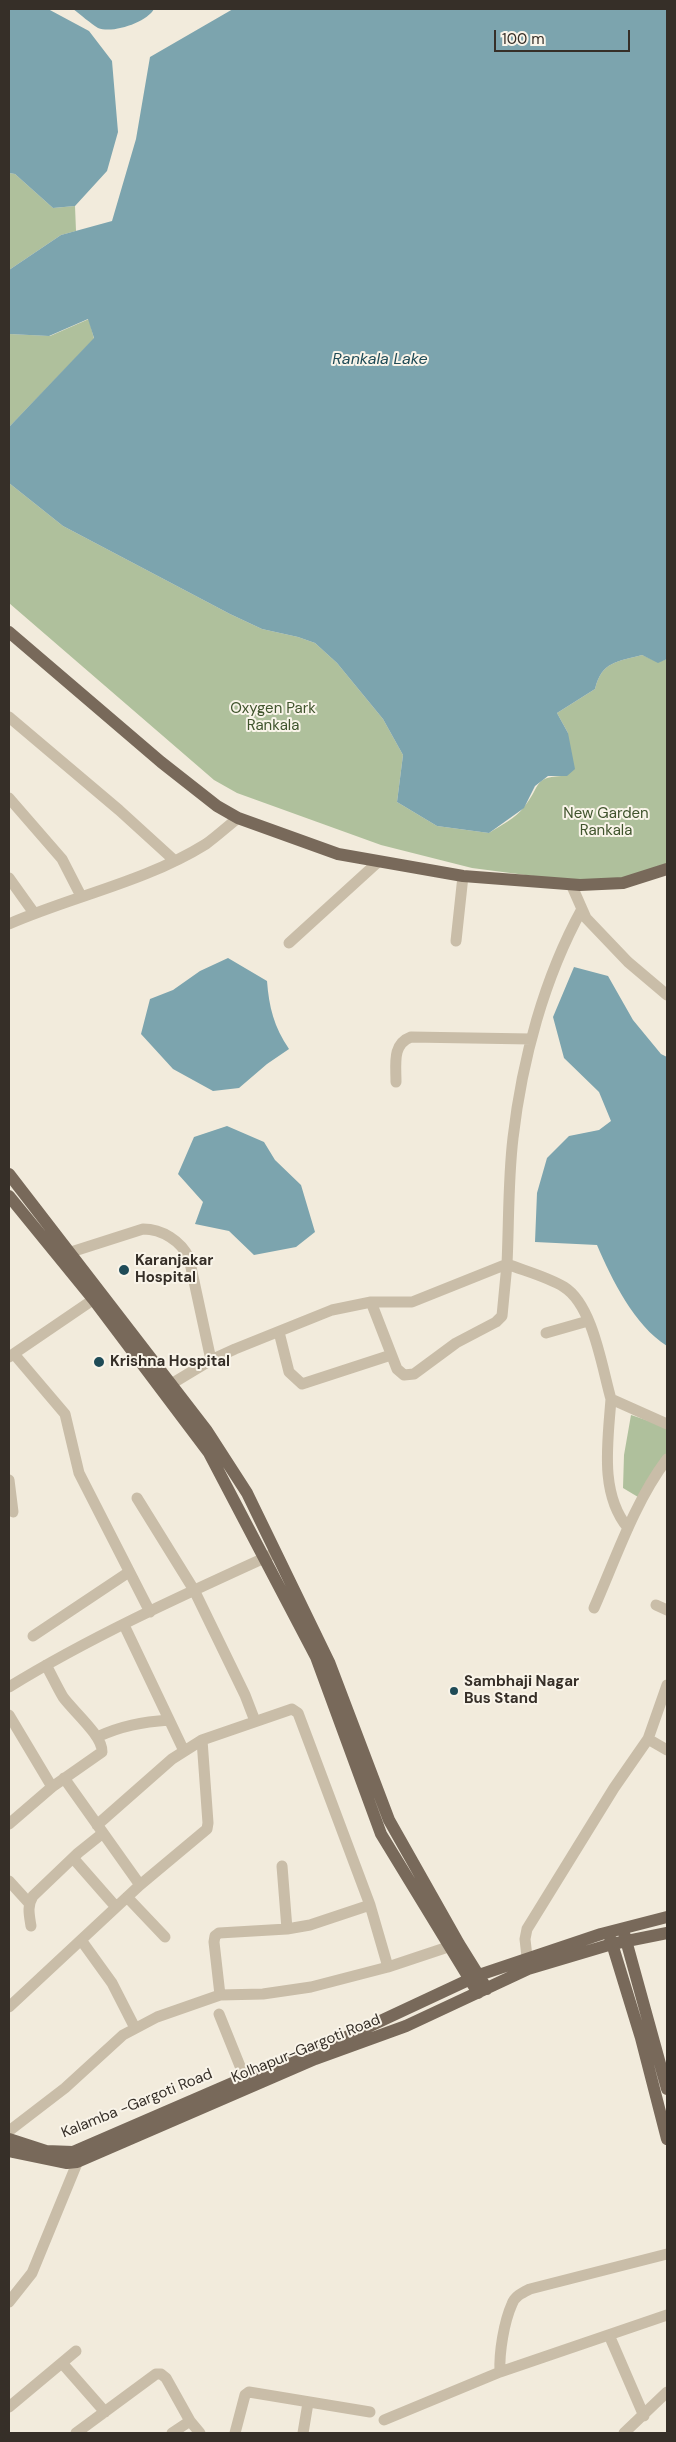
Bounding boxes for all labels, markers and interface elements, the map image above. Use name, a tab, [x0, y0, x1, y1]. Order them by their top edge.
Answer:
scale bar	[496, 20, 632, 52]
text: 100 m	[502, 29, 545, 49]
water label: Rankala Lake	[332, 350, 428, 370]
park label: Oxygen Park Rankala	[230, 700, 316, 735]
park label: New Garden Rankala	[563, 805, 649, 840]
place label: Karanjakar Hospital	[135, 1252, 213, 1287]
marker: Karanjakar Hospital	[117, 1263, 131, 1277]
place label: Krishna Hospital	[110, 1353, 230, 1371]
marker: Krishna Hospital	[92, 1355, 106, 1369]
place label: Sambhaji Nagar Bus Stand	[464, 1673, 579, 1708]
marker: Sambhaji Nagar Bus Stand	[448, 1685, 460, 1697]
street label: Kolhapur-Gargoti Road	[229, 2011, 383, 2087]
street label: Kalamba -Gargoti Road	[59, 2065, 215, 2143]

